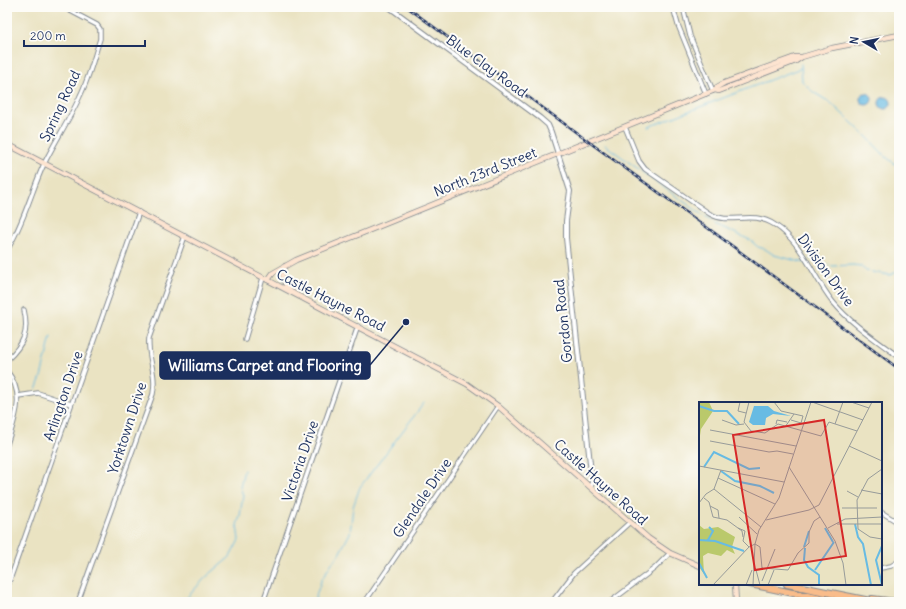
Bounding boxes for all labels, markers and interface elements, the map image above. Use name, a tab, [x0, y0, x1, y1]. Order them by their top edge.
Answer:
scale bar	[24, 22, 145, 48]
north arrow	[844, 22, 884, 62]
text: 200 m	[30, 28, 66, 43]
street label: Blue Clay Road	[443, 31, 531, 101]
text: N	[847, 36, 862, 45]
street label: Spring Road	[36, 67, 84, 145]
street label: North 23rd Street	[431, 143, 539, 201]
street label: Division Drive	[794, 230, 858, 310]
street label: Castle Hayne Road	[273, 265, 389, 335]
street label: Gordon Road	[550, 278, 576, 364]
street label: Arlington Drive	[39, 349, 87, 443]
callout: Williams Carpet and Flooring	[160, 352, 370, 379]
text: Williams Carpet and Flooring	[168, 356, 362, 376]
street label: Yorktown Drive	[104, 380, 150, 476]
inset map	[699, 402, 882, 585]
street label: Victoria Drive	[278, 418, 322, 504]
street label: Castle Hayne Road	[550, 435, 652, 529]
street label: Glendale Drive	[389, 455, 455, 541]

